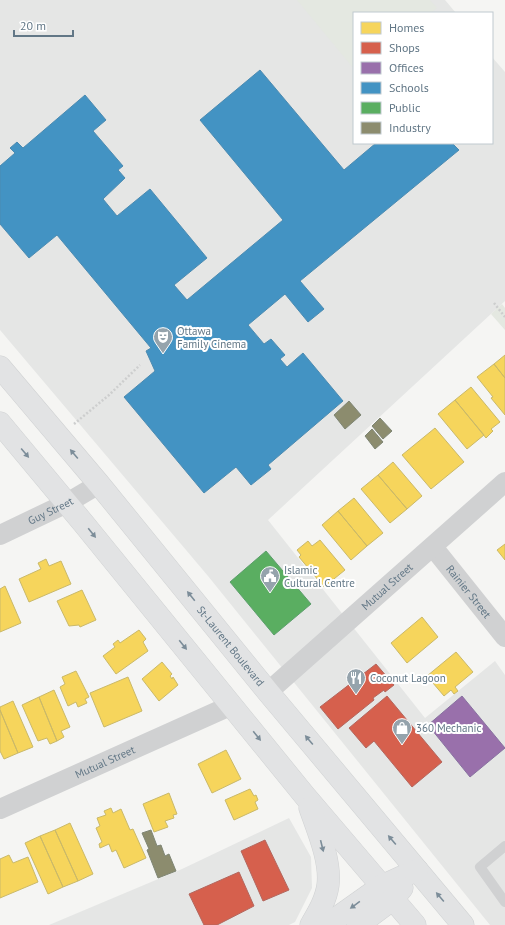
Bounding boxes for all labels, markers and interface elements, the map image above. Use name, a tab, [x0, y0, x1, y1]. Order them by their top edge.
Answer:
scale bar	[14, 12, 73, 38]
legend	[353, 12, 493, 144]
text: 20 m	[20, 18, 46, 33]
text: Homes	[389, 20, 424, 35]
text: Shops	[389, 40, 420, 55]
text: Offices	[389, 60, 424, 75]
text: Schools	[389, 80, 429, 95]
text: Public	[389, 100, 421, 115]
text: Industry	[389, 120, 431, 135]
place label: Ottawa Family Cinema	[177, 324, 246, 351]
theatre icon: Ottawa Family Cinema	[152, 326, 174, 354]
one-way arrow	[21, 448, 30, 459]
one-way arrow	[69, 449, 78, 460]
street label: Guy Street	[26, 494, 76, 528]
one-way arrow	[87, 528, 96, 539]
street label: Mutual Street	[358, 560, 416, 613]
street label: Rainier Street	[443, 562, 494, 621]
place label: Islamic Cultural Centre	[284, 563, 355, 590]
public building icon: Islamic Cultural Centre	[259, 565, 281, 593]
one-way arrow	[186, 591, 195, 602]
street label: St-Laurent Boulevard	[194, 603, 267, 689]
one-way arrow	[178, 639, 187, 650]
restaurant icon: Coconut Lagoon	[345, 667, 367, 695]
place label: Coconut Lagoon	[370, 671, 446, 685]
shop icon: 360 Mechanic	[391, 717, 413, 745]
place label: 360 Mechanic	[416, 721, 481, 735]
one-way arrow	[253, 730, 261, 741]
one-way arrow	[304, 735, 313, 745]
street label: Mutual Street	[73, 742, 137, 781]
one-way arrow	[388, 834, 397, 845]
one-way arrow	[319, 840, 325, 852]
one-way arrow	[436, 892, 445, 903]
one-way arrow	[349, 901, 360, 910]

